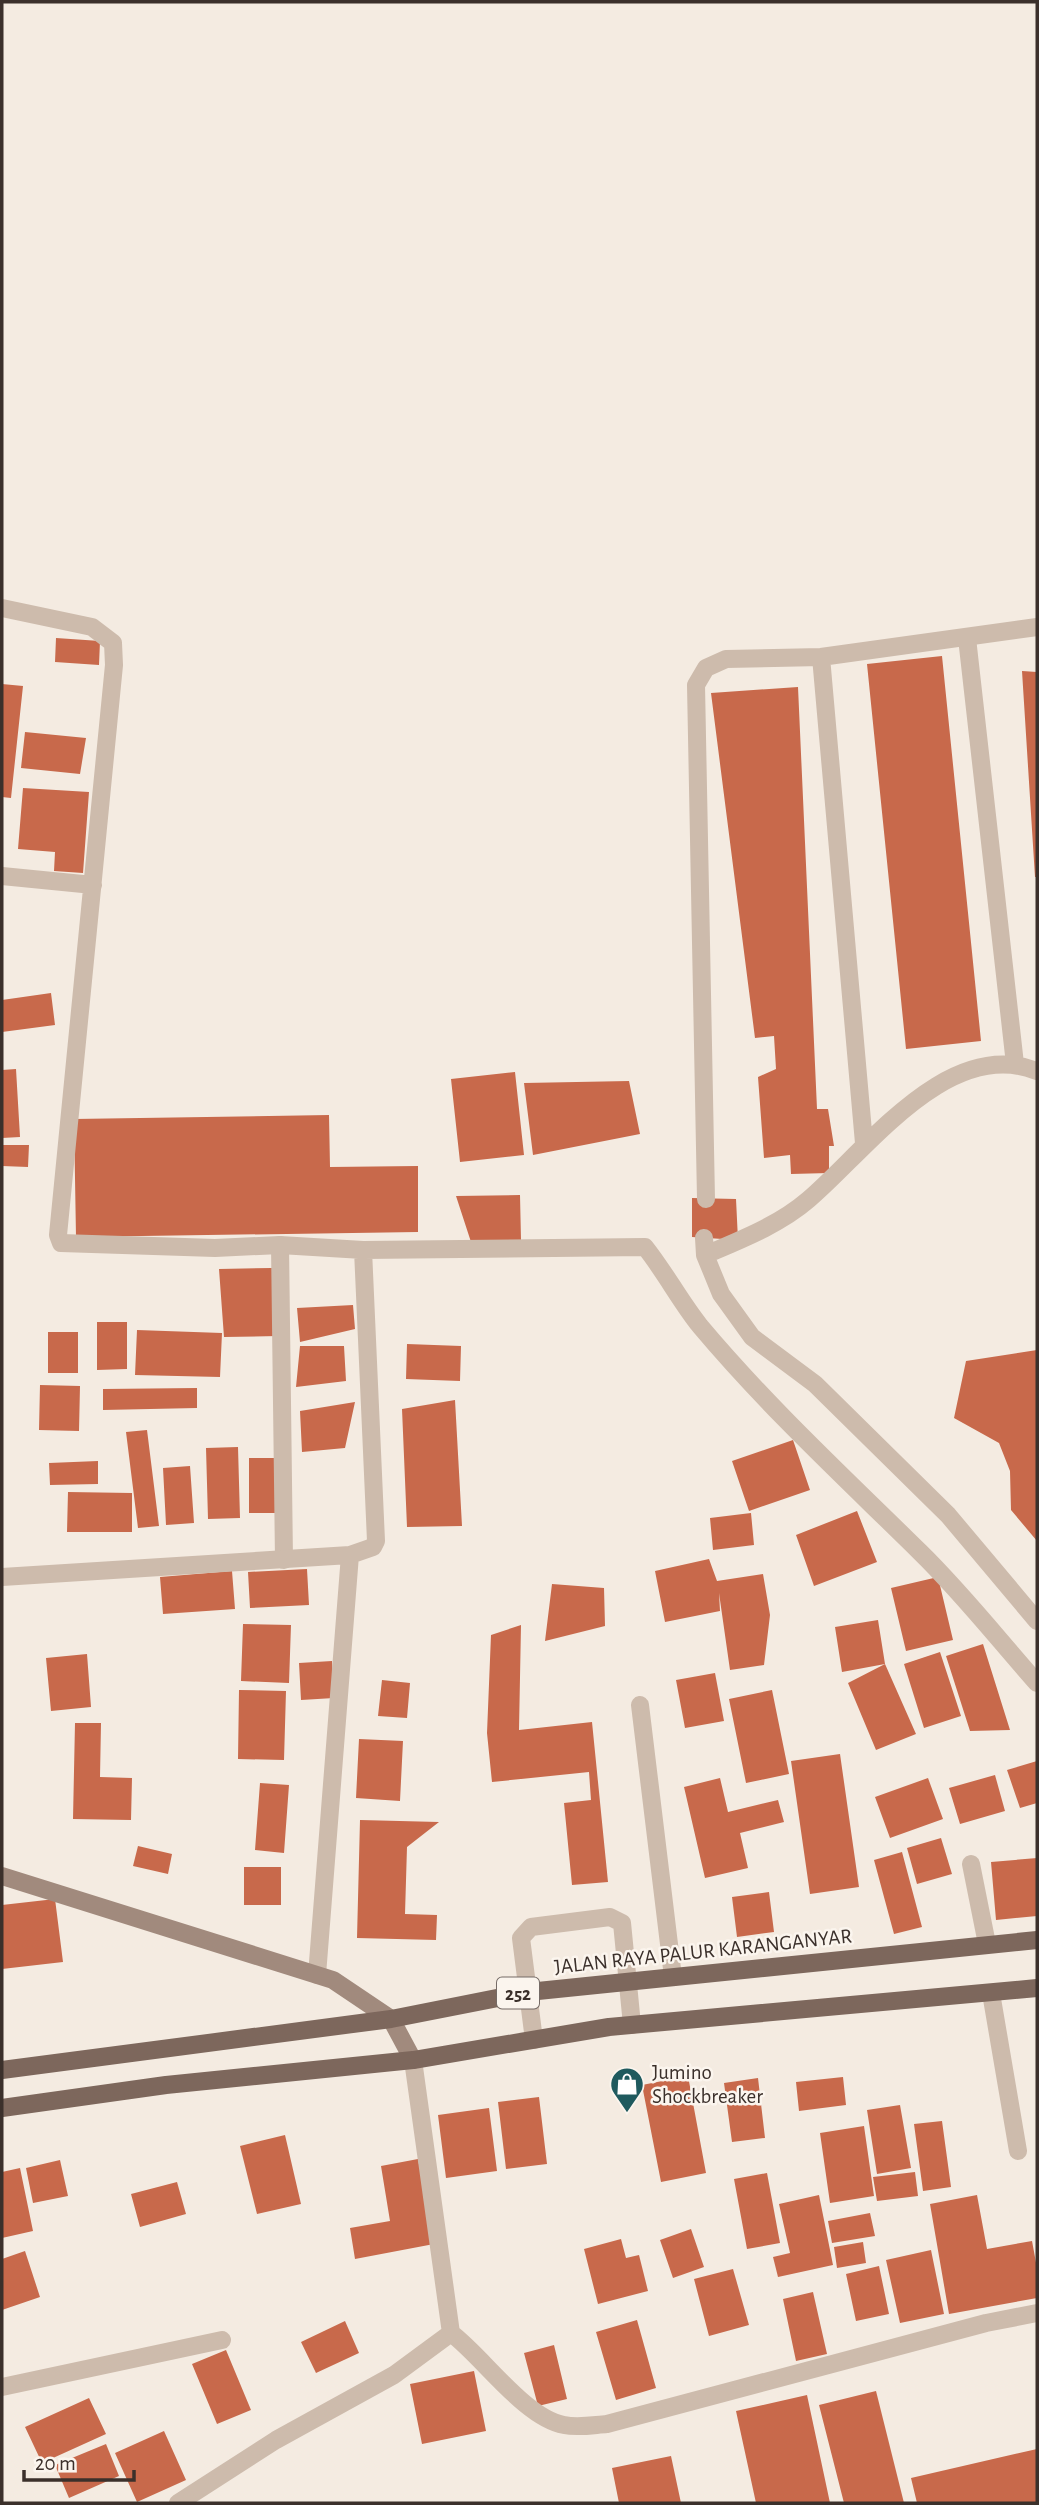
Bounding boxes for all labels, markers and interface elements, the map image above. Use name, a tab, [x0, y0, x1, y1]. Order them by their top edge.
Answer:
street label: JALAN RAYA PALUR KARANGANYAR	[553, 1925, 853, 1978]
road number: 252	[497, 1978, 539, 2008]
place label: Jumino Shockbreaker	[652, 2062, 763, 2107]
shop icon: Jumino Shockbreaker	[608, 2065, 646, 2114]
scale bar	[24, 2438, 135, 2482]
text: 20 m	[35, 2453, 76, 2474]

